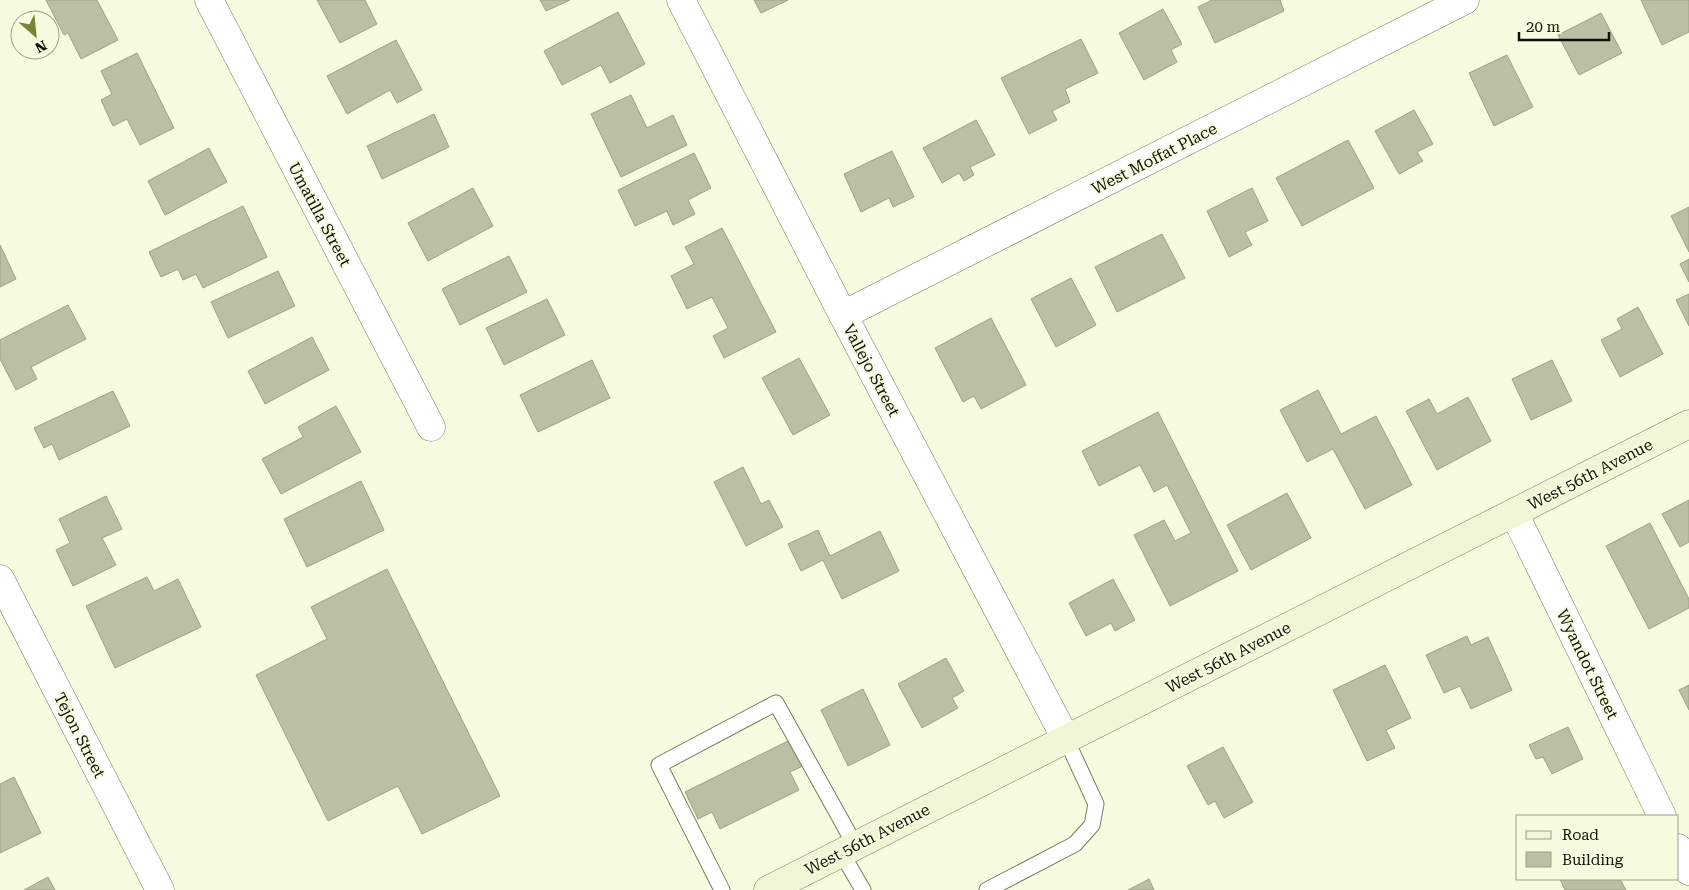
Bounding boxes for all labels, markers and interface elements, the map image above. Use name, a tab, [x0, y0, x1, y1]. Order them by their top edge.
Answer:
north arrow	[10, 10, 60, 60]
scale bar	[1519, 10, 1609, 42]
text: 20 m	[1526, 18, 1561, 36]
text: N	[32, 37, 49, 56]
street label: West Moffat Place	[1088, 119, 1220, 198]
street label: Umatilla Street	[284, 159, 355, 270]
street label: Vallejo Street	[839, 321, 904, 420]
street label: West 56th Avenue	[1525, 435, 1656, 514]
street label: Wyandot Street	[1553, 606, 1622, 722]
street label: West 56th Avenue	[1163, 618, 1294, 697]
street label: Tejon Street	[50, 689, 109, 781]
street label: West 56th Avenue	[802, 800, 933, 879]
legend	[1516, 815, 1679, 880]
text: Road	[1562, 826, 1599, 844]
text: Building	[1562, 851, 1624, 869]

